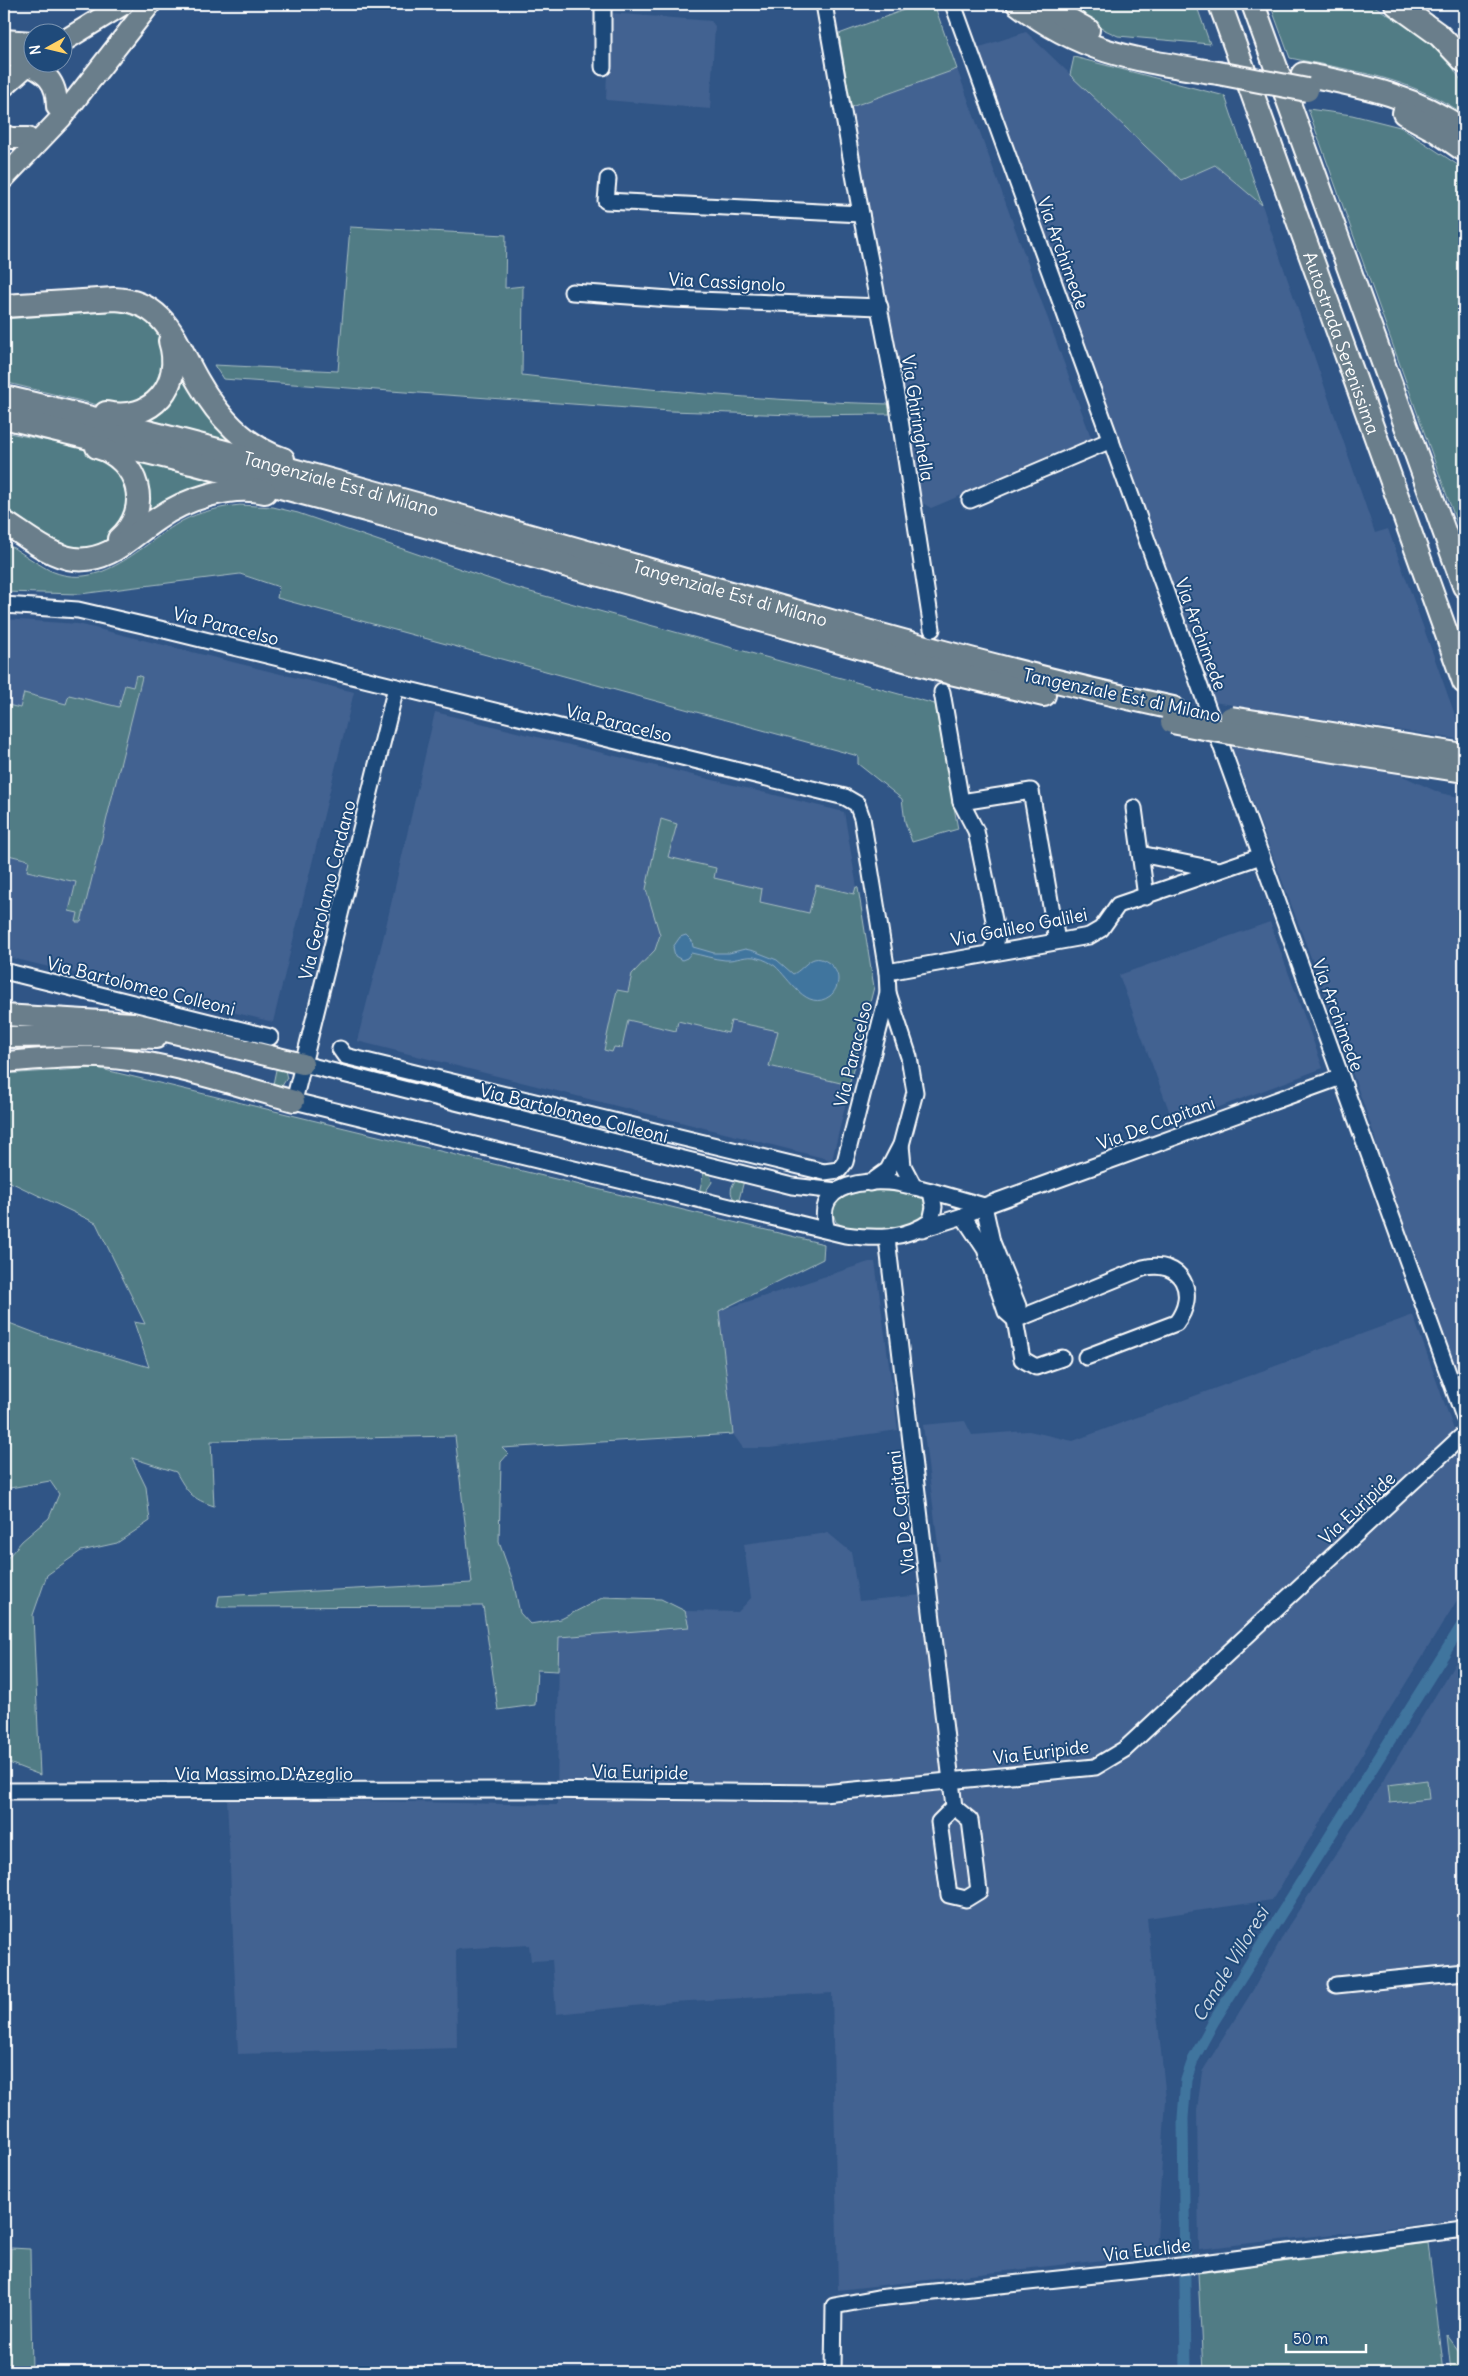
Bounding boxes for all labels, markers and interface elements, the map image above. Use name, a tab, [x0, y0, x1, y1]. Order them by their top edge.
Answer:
north arrow	[22, 22, 72, 72]
text: N	[26, 44, 45, 56]
street label: Via Archimede	[1032, 194, 1094, 312]
street label: Autostrada Serenissima	[1299, 248, 1385, 437]
street label: Via Cassignolo	[668, 267, 786, 297]
street label: Via Ghiringhella	[897, 353, 939, 483]
street label: Tangenziale Est di Milano	[241, 446, 441, 521]
street label: Tangenziale Est di Milano	[630, 554, 830, 631]
street label: Via Archimede	[1170, 575, 1232, 693]
street label: Via Paracelso	[170, 602, 282, 650]
street label: Tangenziale Est di Milano	[1021, 663, 1223, 727]
street label: Via Paracelso	[563, 699, 675, 747]
street label: Via Gerolamo Cardano	[293, 798, 361, 982]
street label: Via Galileo Galilei	[949, 903, 1089, 951]
street label: Via Bartolomeo Colleoni	[44, 951, 238, 1021]
street label: Via Archimede	[1307, 956, 1369, 1074]
street label: Via Paracelso	[829, 998, 877, 1110]
street label: Via Bartolomeo Colleoni	[477, 1078, 671, 1148]
street label: Via De Capitani	[1094, 1091, 1218, 1155]
street label: Via De Capitani	[882, 1449, 920, 1575]
street label: Via Euripide	[1314, 1467, 1400, 1549]
street label: Via Euripide	[992, 1735, 1090, 1769]
street label: Via Euripide	[592, 1760, 688, 1784]
street label: Via Massimo D'Azeglio	[175, 1762, 353, 1785]
water label: Canale Villoresi	[1186, 1900, 1275, 2026]
street label: Via Euclide	[1102, 2233, 1192, 2267]
scale bar	[1286, 2321, 1366, 2353]
text: 50 m	[1293, 2329, 1328, 2348]

